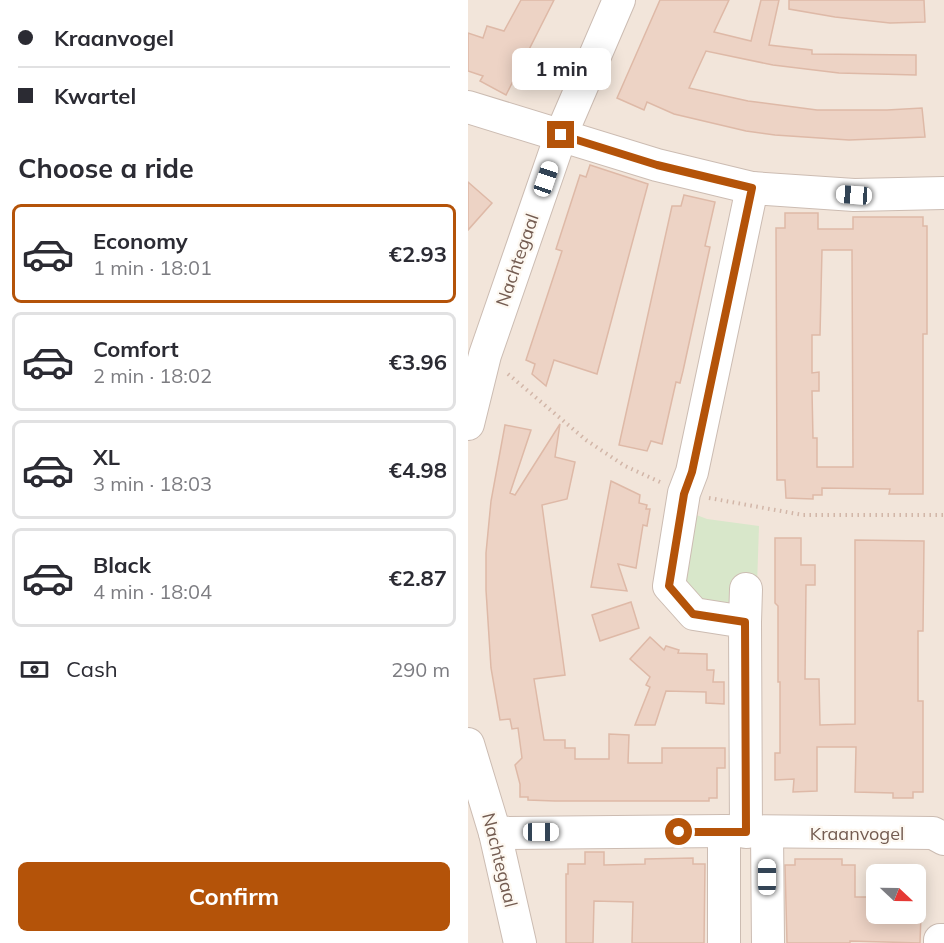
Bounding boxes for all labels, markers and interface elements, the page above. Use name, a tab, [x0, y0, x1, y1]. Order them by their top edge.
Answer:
text: Kraanvogel	[54, 24, 174, 52]
callout: 1 min	[512, 48, 610, 90]
text: 1 min	[535, 56, 588, 81]
text: Kwartel	[54, 82, 136, 110]
route end	[547, 121, 574, 148]
text: Choose a ride	[18, 151, 194, 185]
car	[532, 159, 560, 199]
car	[835, 185, 873, 205]
street label: Nachtegaal	[490, 211, 544, 309]
icon: car	[21, 227, 75, 281]
text: Economy	[93, 227, 188, 255]
text: €2.93	[389, 240, 447, 268]
text: 1 min · 18:01	[93, 255, 212, 280]
icon: car	[21, 335, 75, 389]
text: Comfort	[93, 335, 179, 363]
text: €3.96	[389, 348, 447, 376]
text: 2 min · 18:02	[93, 363, 212, 388]
icon: car	[21, 443, 75, 497]
text: XL	[93, 443, 120, 471]
text: €4.98	[389, 456, 447, 484]
text: 3 min · 18:03	[93, 471, 212, 496]
icon: car	[21, 551, 75, 605]
text: Black	[93, 551, 151, 579]
text: €2.87	[389, 564, 447, 592]
text: 4 min · 18:04	[93, 579, 212, 604]
icon: cash	[18, 653, 51, 686]
text: Cash	[66, 655, 118, 683]
text: 290 m	[391, 657, 450, 682]
street label: Nachtegaal	[477, 810, 523, 910]
route start	[665, 818, 692, 845]
street label: Kraanvogel	[810, 822, 904, 845]
car	[523, 823, 559, 841]
car	[758, 859, 776, 895]
button: Confirm	[18, 862, 450, 931]
north arrow	[866, 864, 926, 924]
map controls	[866, 864, 926, 924]

